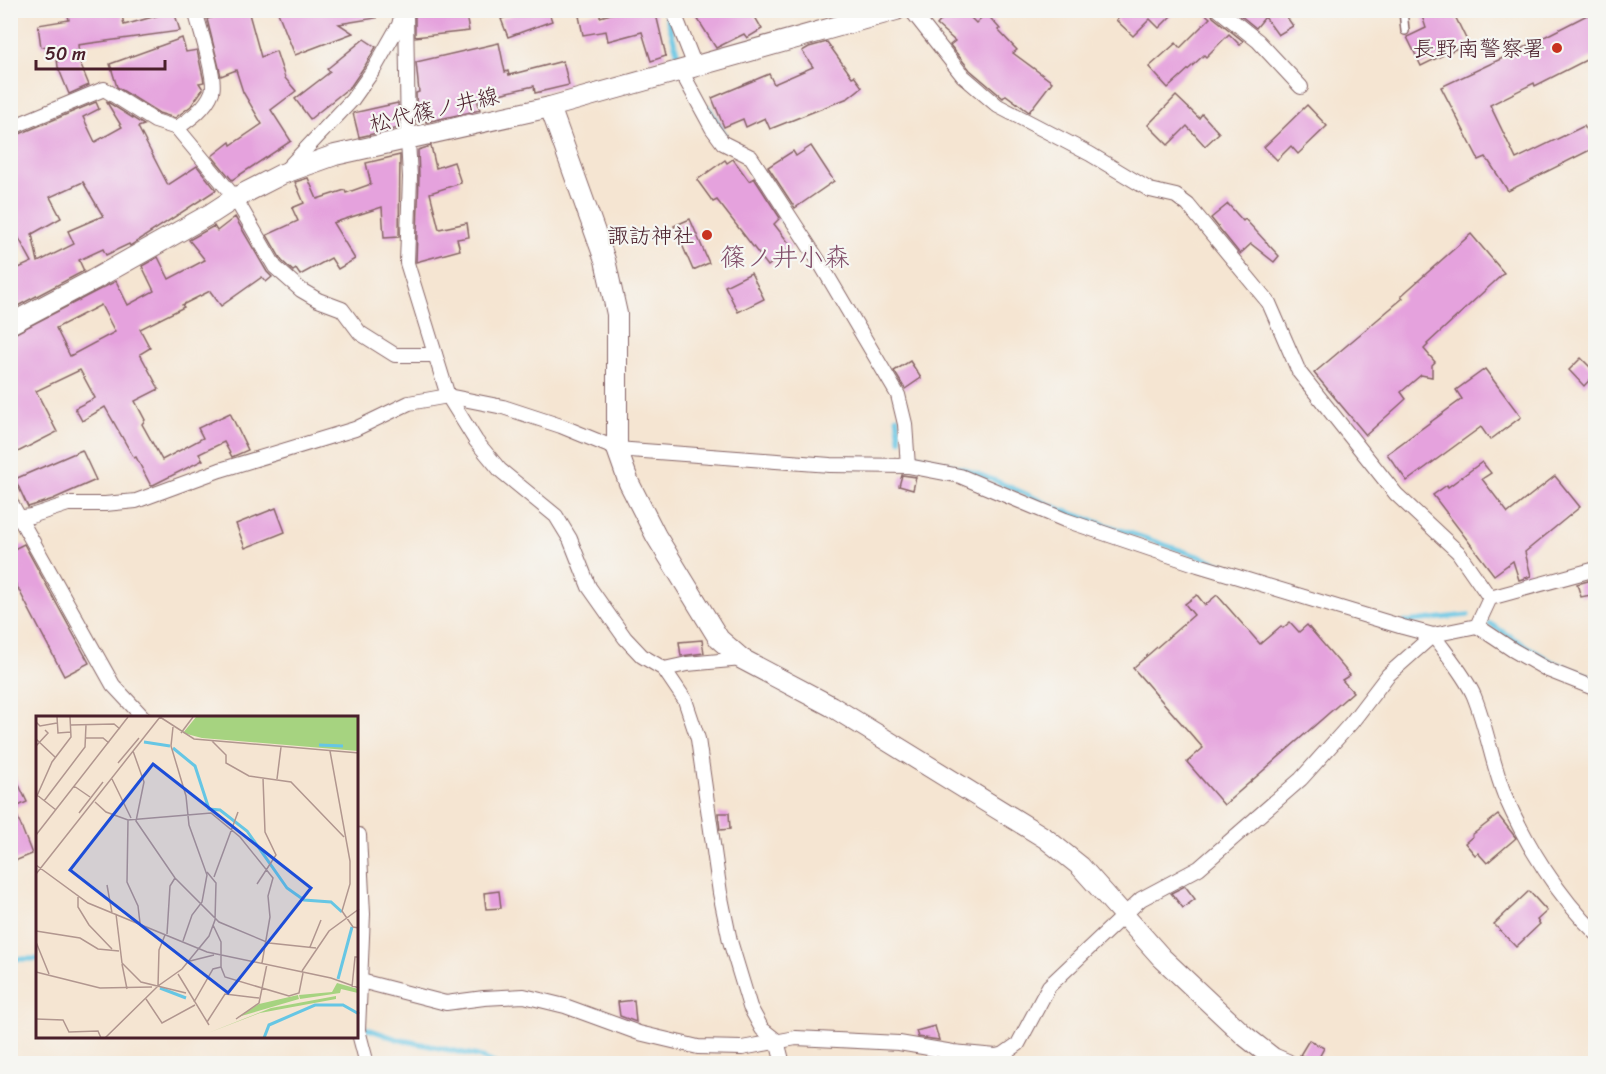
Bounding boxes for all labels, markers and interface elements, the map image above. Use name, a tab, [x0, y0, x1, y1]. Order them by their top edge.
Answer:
place label: 長野南警察署	[1413, 29, 1545, 68]
scale bar	[36, 33, 165, 71]
text: 50 m	[45, 38, 86, 70]
marker: 長野南警察署	[1550, 41, 1564, 55]
street label: 松代篠ノ井線	[365, 76, 503, 143]
place label: 諏訪神社	[607, 216, 695, 255]
marker: 諏訪神社	[700, 228, 714, 242]
district label: 篠ノ井小森	[720, 234, 850, 280]
inset map	[36, 716, 358, 1038]

